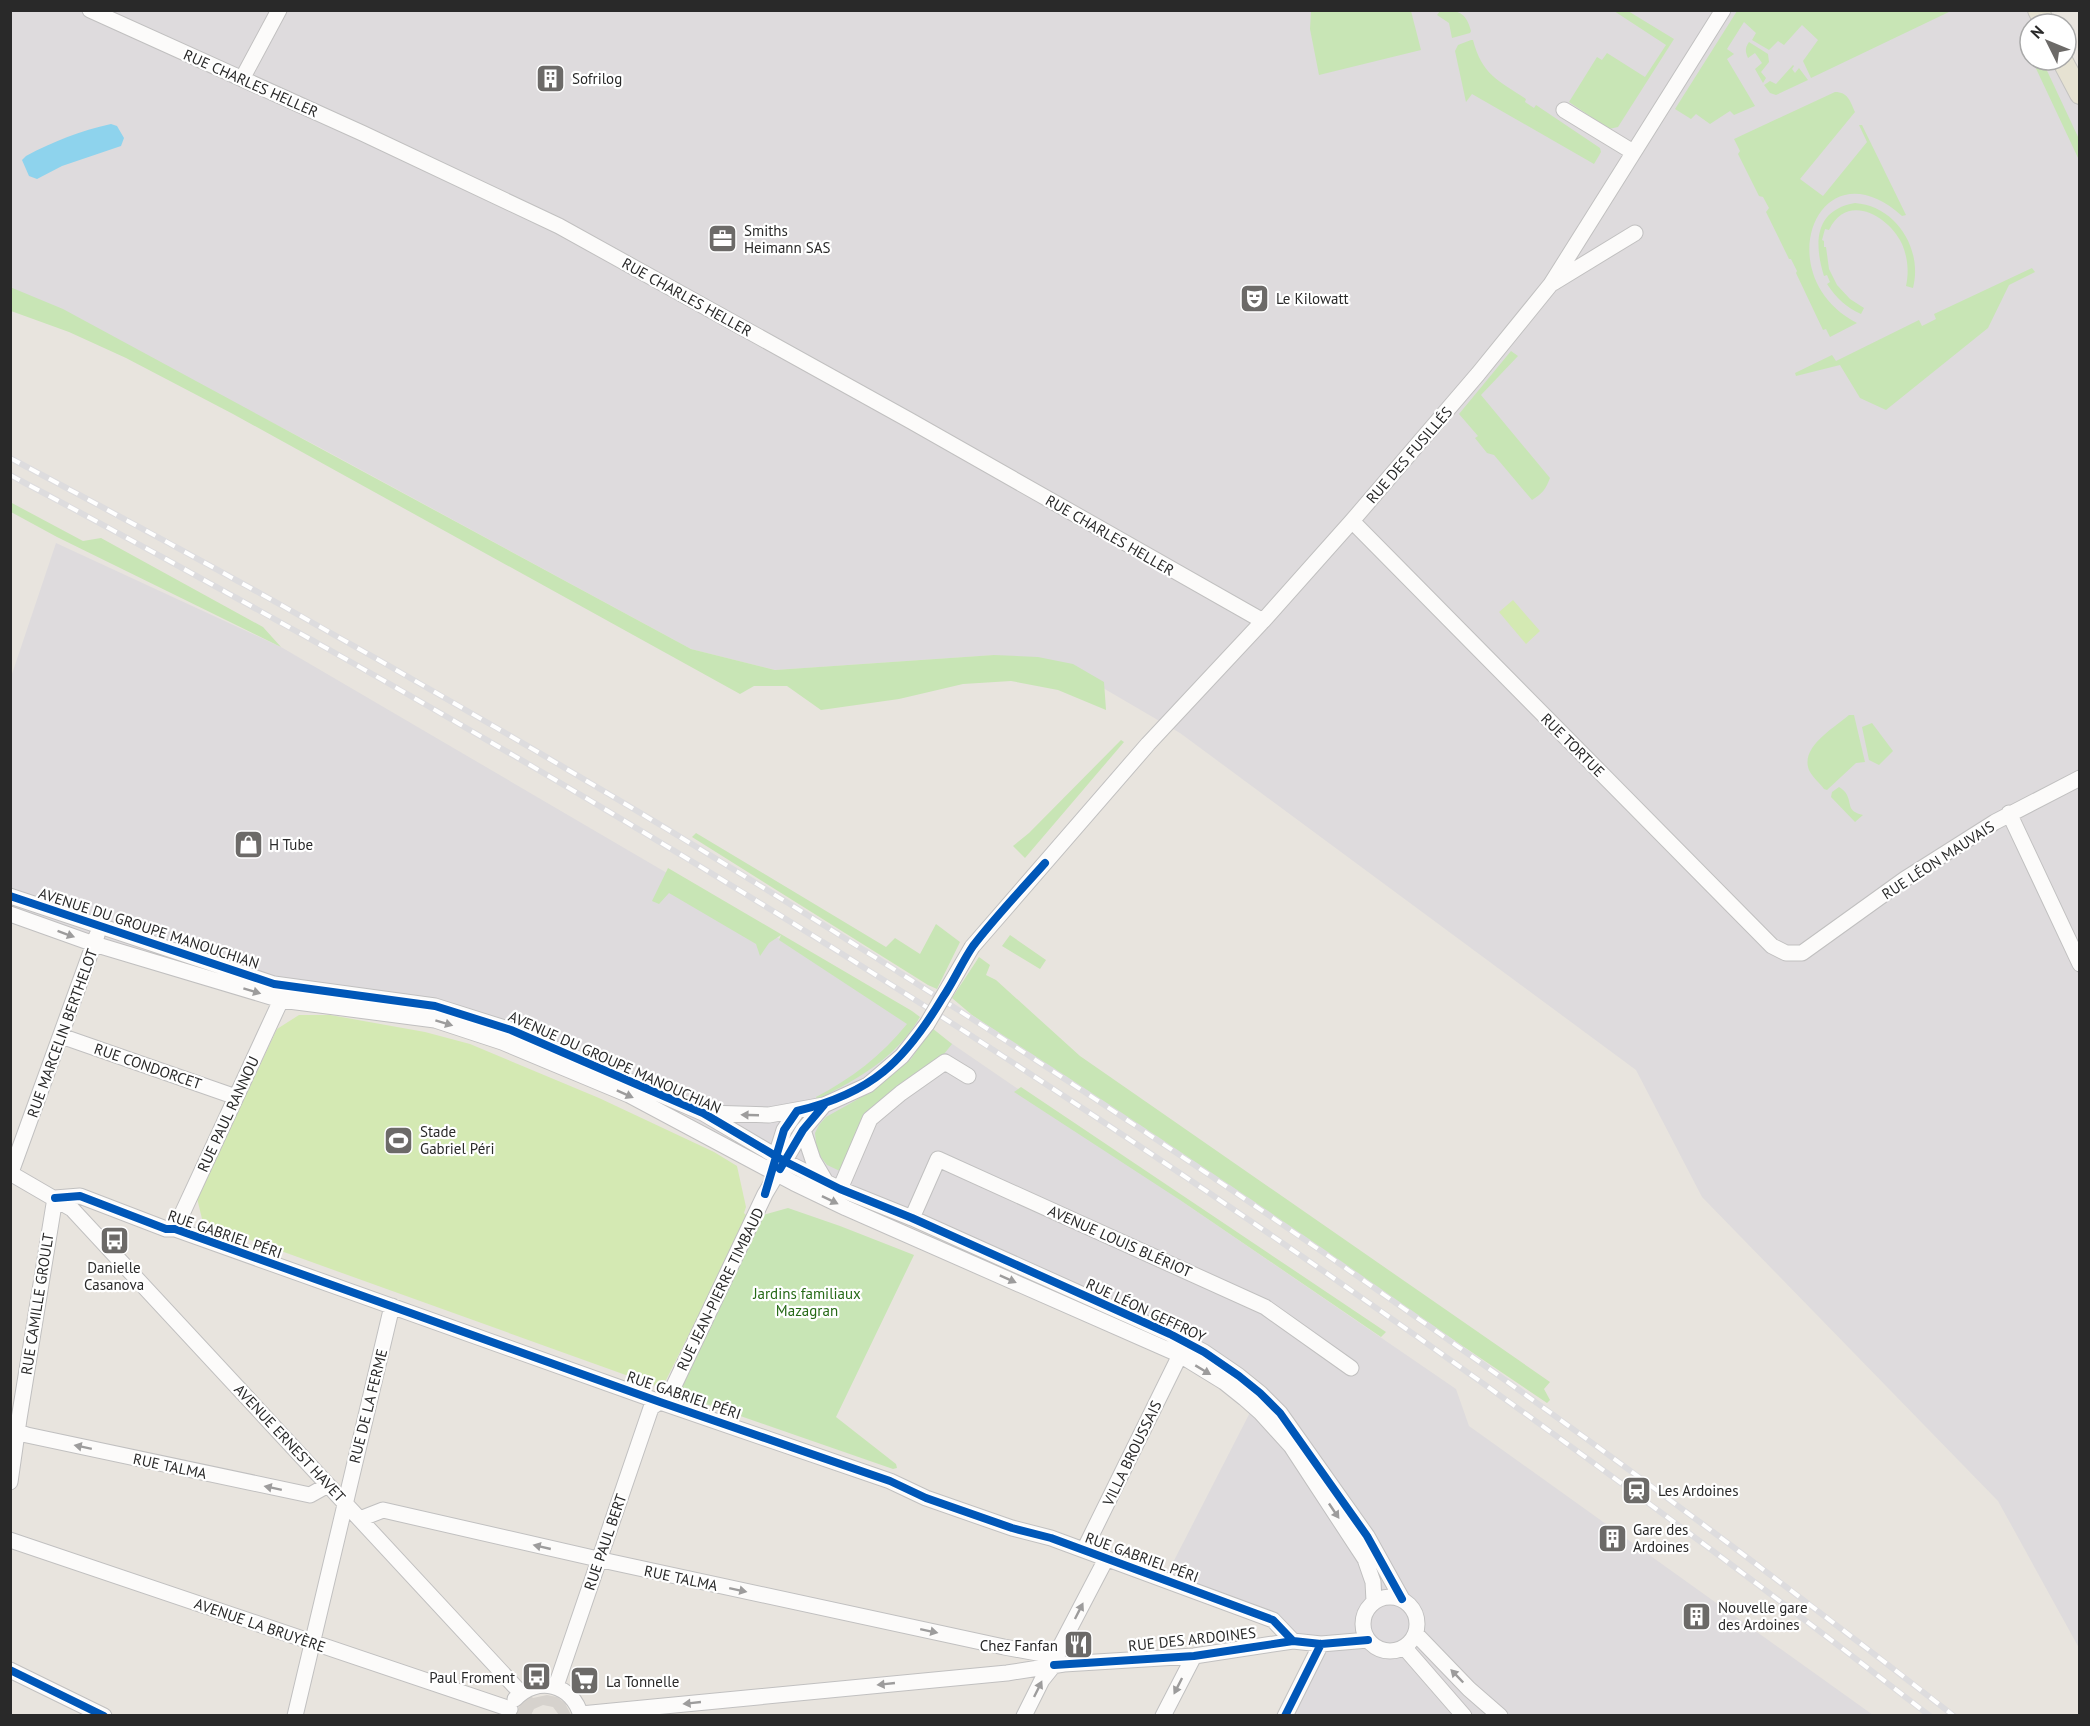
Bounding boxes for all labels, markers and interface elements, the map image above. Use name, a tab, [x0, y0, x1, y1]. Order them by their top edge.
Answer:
north arrow	[2018, 12, 2078, 72]
text: N	[2026, 21, 2048, 42]
street label: RUE CHARLES HELLER	[181, 45, 321, 121]
building icon: Sofrilog	[535, 62, 567, 94]
place label: Sofrilog	[572, 69, 622, 88]
place label: Smiths Heimann SAS	[744, 221, 830, 257]
office icon: Smiths Heimann SAS	[707, 223, 739, 255]
street label: RUE CHARLES HELLER	[619, 253, 755, 341]
theatre icon: Le Kilowatt	[1239, 282, 1271, 314]
place label: Le Kilowatt	[1276, 289, 1349, 308]
street label: RUE DES FUSILLÉS	[1362, 403, 1456, 507]
street label: RUE CHARLES HELLER	[1042, 490, 1178, 580]
street label: RUE TORTUE	[1537, 709, 1609, 781]
street label: RUE LÉON MAUVAIS	[1878, 817, 1998, 903]
shop icon: H Tube	[232, 828, 264, 860]
place label: H Tube	[269, 835, 313, 854]
street label: AVENUE DU GROUPE MANOUCHIAN	[36, 883, 262, 973]
one-way arrow	[57, 929, 75, 939]
street label: RUE MARCELIN BERTHELOT	[23, 945, 102, 1120]
one-way arrow	[243, 987, 261, 996]
street label: AVENUE DU GROUPE MANOUCHIAN	[506, 1006, 724, 1118]
one-way arrow	[435, 1019, 453, 1028]
street label: RUE CONDORCET	[92, 1039, 205, 1094]
street label: RUE PAUL RANNOU	[193, 1053, 263, 1175]
one-way arrow	[617, 1089, 635, 1099]
one-way arrow	[741, 1110, 760, 1119]
place label: Stade Gabriel Péri	[420, 1122, 494, 1158]
sports icon: Stade Gabriel Péri	[383, 1124, 415, 1156]
one-way arrow	[821, 1195, 838, 1204]
street label: AVENUE LOUIS BLÉRIOT	[1045, 1201, 1195, 1282]
street label: RUE JEAN-PIERRE TIMBAUD	[672, 1204, 768, 1374]
street label: RUE GABRIEL PÉRI	[165, 1206, 285, 1262]
bus stop icon: Danielle Casanova	[98, 1224, 130, 1256]
street label: RUE CAMILLE GROULT	[16, 1231, 58, 1376]
place label: Danielle Casanova	[84, 1258, 144, 1294]
one-way arrow	[999, 1274, 1017, 1284]
street label: RUE LÉON GEFFROY	[1083, 1274, 1209, 1346]
park label: Jardins familiaux Mazagran	[752, 1284, 861, 1320]
street label: RUE DE LA FERME	[345, 1347, 391, 1465]
one-way arrow	[1195, 1364, 1211, 1375]
street label: RUE GABRIEL PÉRI	[624, 1367, 744, 1423]
street label: AVENUE ERNEST HAVET	[230, 1380, 350, 1506]
street label: VILLA BROUSSAIS	[1098, 1397, 1166, 1510]
one-way arrow	[73, 1442, 92, 1451]
street label: RUE TALMA	[131, 1449, 209, 1483]
station icon: Les Ardoines	[1621, 1474, 1653, 1506]
place label: Les Ardoines	[1658, 1481, 1738, 1500]
one-way arrow	[264, 1482, 283, 1492]
street label: RUE PAUL BERT	[580, 1491, 631, 1593]
one-way arrow	[1329, 1503, 1340, 1520]
place label: Gare des Ardoines	[1633, 1520, 1689, 1556]
building icon: Gare des Ardoines	[1596, 1522, 1628, 1554]
street label: RUE GABRIEL PÉRI	[1083, 1528, 1201, 1586]
one-way arrow	[533, 1541, 551, 1551]
street label: RUE TALMA	[642, 1561, 720, 1595]
one-way arrow	[729, 1586, 748, 1595]
street label: AVENUE LA BRUYÈRE	[192, 1594, 328, 1656]
place label: Nouvelle gare des Ardoines	[1718, 1598, 1808, 1634]
building icon: Nouvelle gare des Ardoines	[1681, 1600, 1713, 1632]
one-way arrow	[1074, 1603, 1084, 1620]
street label: RUE DES ARDOINES	[1127, 1623, 1257, 1655]
one-way arrow	[919, 1627, 938, 1636]
restaurant icon: Chez Fanfan	[1063, 1629, 1095, 1661]
place label: Chez Fanfan	[980, 1636, 1058, 1655]
bus stop icon: Paul Froment	[520, 1661, 552, 1693]
supermarket icon: La Tonnelle	[569, 1665, 601, 1697]
place label: Paul Froment	[429, 1668, 515, 1687]
one-way arrow	[1450, 1670, 1464, 1684]
place label: La Tonnelle	[606, 1672, 679, 1691]
one-way arrow	[1173, 1677, 1183, 1694]
one-way arrow	[876, 1679, 895, 1689]
one-way arrow	[1033, 1680, 1042, 1697]
one-way arrow	[682, 1698, 701, 1708]

